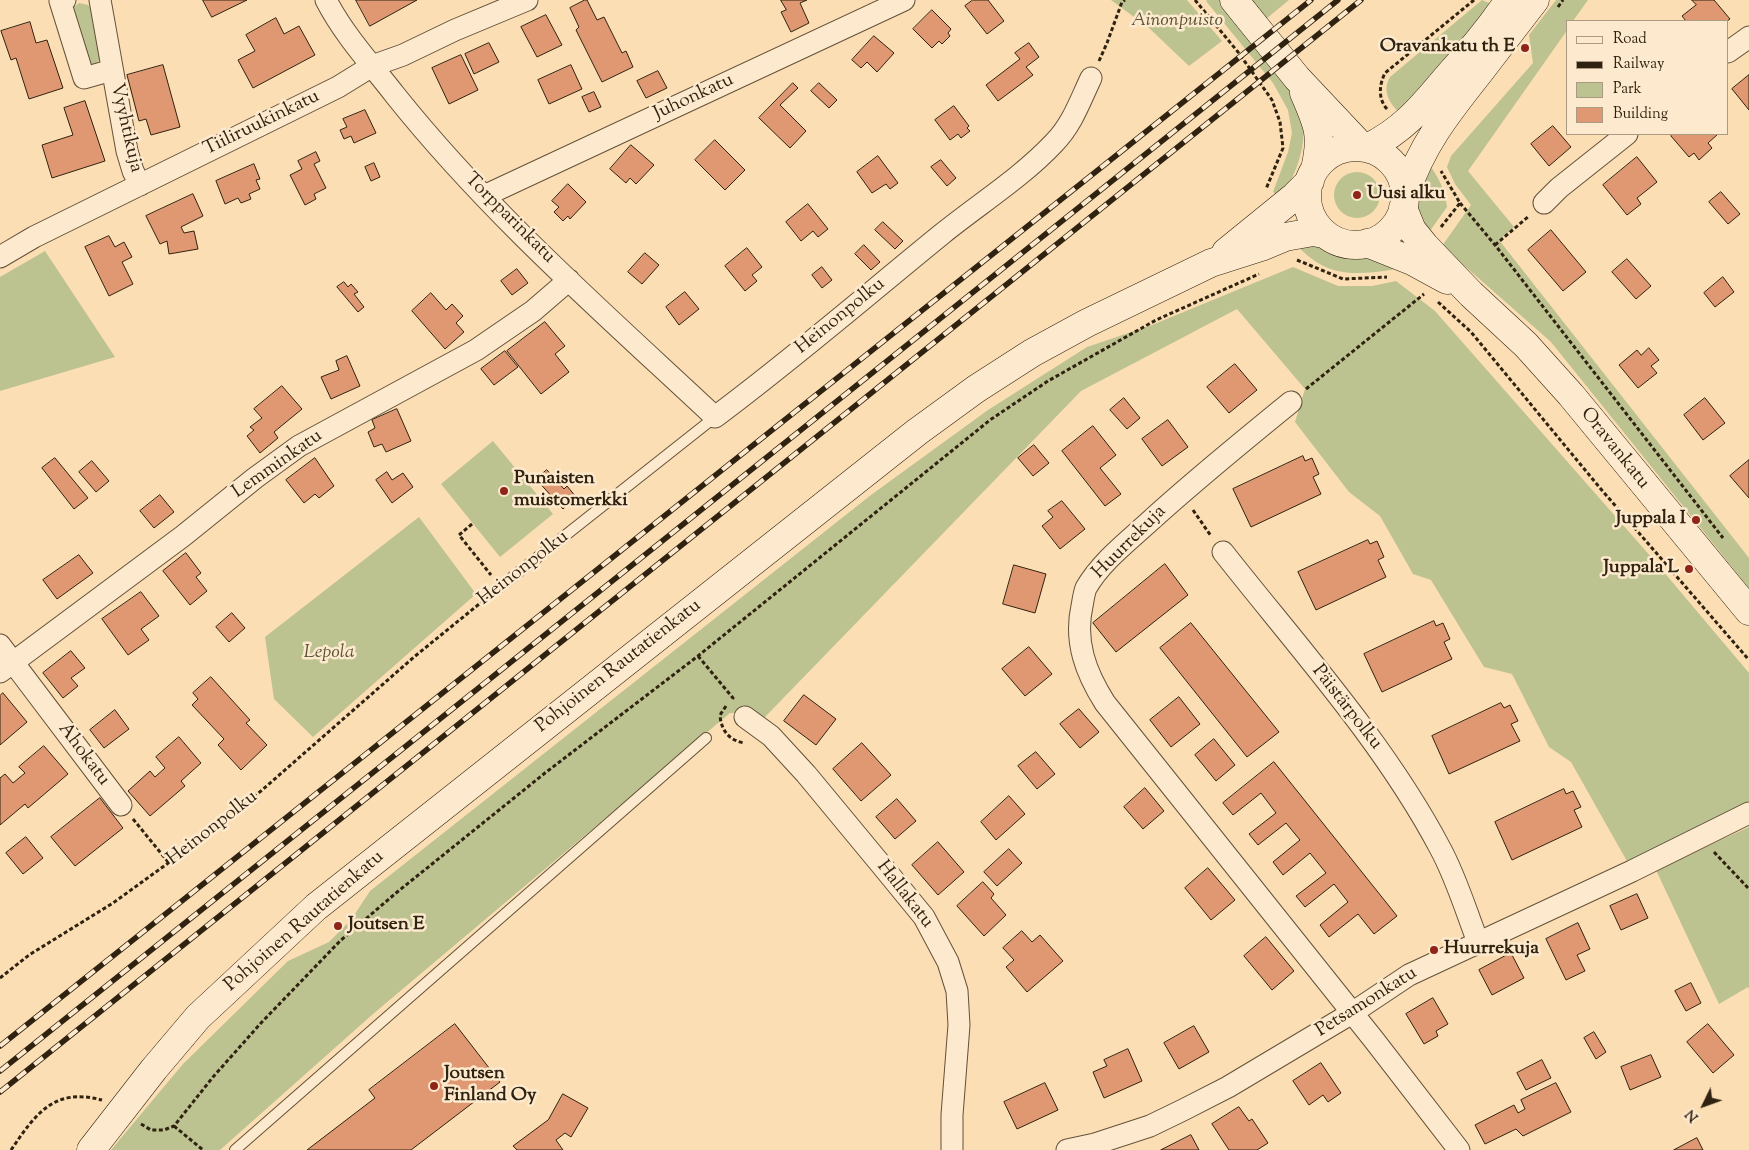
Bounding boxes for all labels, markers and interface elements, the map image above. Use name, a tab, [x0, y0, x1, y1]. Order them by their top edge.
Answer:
park label: Ainonpuisto	[1131, 11, 1223, 33]
legend	[1566, 20, 1729, 135]
text: Road	[1613, 29, 1647, 50]
place label: Oravankatu th E	[1380, 37, 1515, 59]
marker: Oravankatu th E	[1519, 42, 1531, 54]
text: Railway	[1613, 54, 1664, 75]
street label: Juhonkatu	[650, 70, 738, 126]
text: Park	[1613, 79, 1642, 100]
street label: Vyyhtikuja	[104, 81, 146, 175]
street label: Tiiliruukinkatu	[200, 86, 324, 162]
text: Building	[1613, 104, 1668, 125]
street label: Torpparinkatu	[459, 169, 559, 269]
place label: Uusi alku	[1367, 184, 1446, 206]
marker: Uusi alku	[1351, 189, 1363, 201]
street label: Heinonpolku	[791, 274, 891, 360]
street label: Oravankatu	[1574, 404, 1654, 494]
street label: Lemminkatu	[229, 426, 327, 504]
place label: Punaisten muistomerkki	[514, 469, 628, 513]
marker: Punaisten muistomerkki	[498, 485, 510, 497]
street label: Huurrekuja	[1088, 501, 1172, 585]
place label: Juppala I	[1616, 509, 1686, 531]
marker: Juppala I	[1690, 514, 1702, 526]
street label: Heinonpolku	[474, 526, 574, 612]
place label: Juppala L	[1603, 558, 1679, 580]
marker: Juppala L	[1683, 563, 1695, 575]
street label: Pohjoinen Rautatienkatu	[532, 595, 706, 739]
park label: Lepola	[303, 643, 355, 665]
street label: Päistärpolku	[1306, 661, 1386, 755]
street label: Ahokatu	[52, 719, 114, 791]
street label: Heinonpolku	[163, 786, 263, 872]
street label: Pohjoinen Rautatienkatu	[221, 847, 389, 997]
street label: Hallakatu	[871, 857, 937, 933]
place label: Joutsen E	[348, 915, 424, 937]
marker: Joutsen E	[332, 920, 344, 932]
place label: Huurrekuja	[1444, 939, 1539, 961]
marker: Huurrekuja	[1428, 944, 1440, 956]
street label: Petsamonkatu	[1312, 963, 1422, 1043]
place label: Joutsen Finland Oy	[444, 1064, 536, 1108]
marker: Joutsen Finland Oy	[428, 1080, 440, 1092]
north arrow	[1679, 1080, 1729, 1130]
text: N	[1682, 1104, 1704, 1126]

